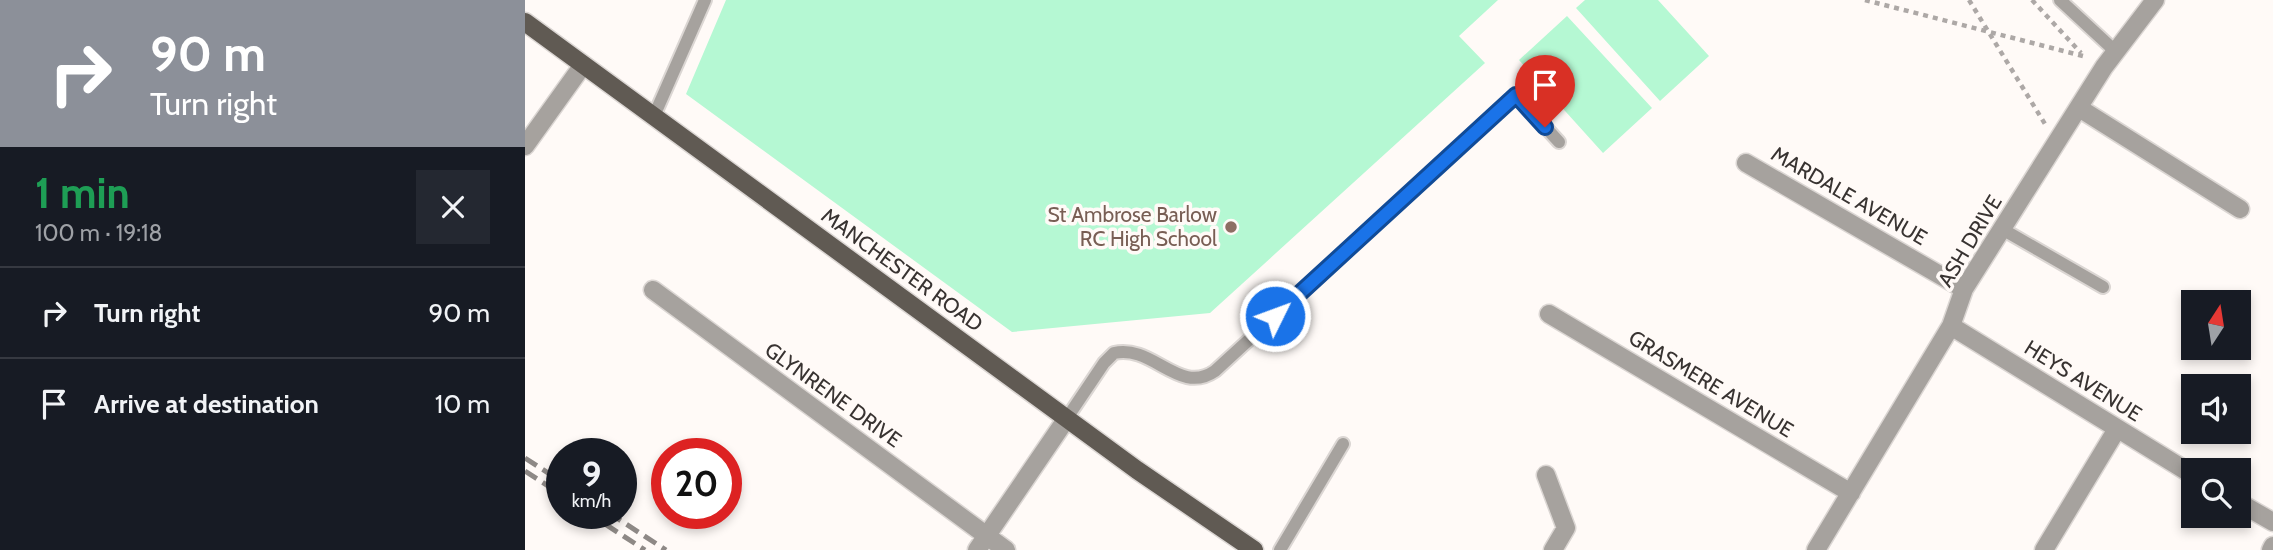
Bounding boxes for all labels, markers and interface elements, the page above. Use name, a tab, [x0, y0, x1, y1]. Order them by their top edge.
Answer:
text: 90 m	[150, 24, 266, 83]
icon: right	[35, 28, 126, 119]
pin	[1515, 55, 1575, 127]
icon: arrive	[1526, 66, 1564, 104]
text: Turn right	[150, 84, 277, 123]
street label: MARDALE AVENUE	[1767, 141, 1931, 250]
text: 1 min	[35, 167, 130, 219]
button: close	[416, 170, 490, 244]
street label: ASH DRIVE	[1932, 190, 2007, 291]
place label: St Ambrose Barlow RC High School	[1047, 202, 1217, 251]
street label: MANCHESTER ROAD	[817, 203, 988, 337]
text: 100 m · 19:18	[35, 219, 163, 247]
marker: St Ambrose Barlow RC High School	[1223, 219, 1239, 235]
position arrow	[1238, 279, 1312, 353]
north arrow	[2181, 290, 2251, 360]
map controls	[2181, 290, 2251, 528]
icon: right	[35, 294, 73, 332]
text: Turn right	[94, 297, 200, 329]
text: 90 m	[428, 297, 490, 329]
street label: GRASMERE AVENUE	[1624, 325, 1798, 443]
street label: HEYS AVENUE	[2020, 335, 2146, 427]
street label: GLYNRENE DRIVE	[760, 337, 906, 452]
button: sound	[2181, 374, 2251, 444]
icon: arrive	[35, 385, 73, 423]
text: Arrive at destination	[94, 388, 319, 420]
text: 10 m	[435, 388, 490, 420]
speed limit sign: 20	[651, 438, 742, 529]
text: 9	[582, 453, 601, 496]
button: search	[2181, 458, 2251, 528]
text: km/h	[572, 490, 611, 512]

